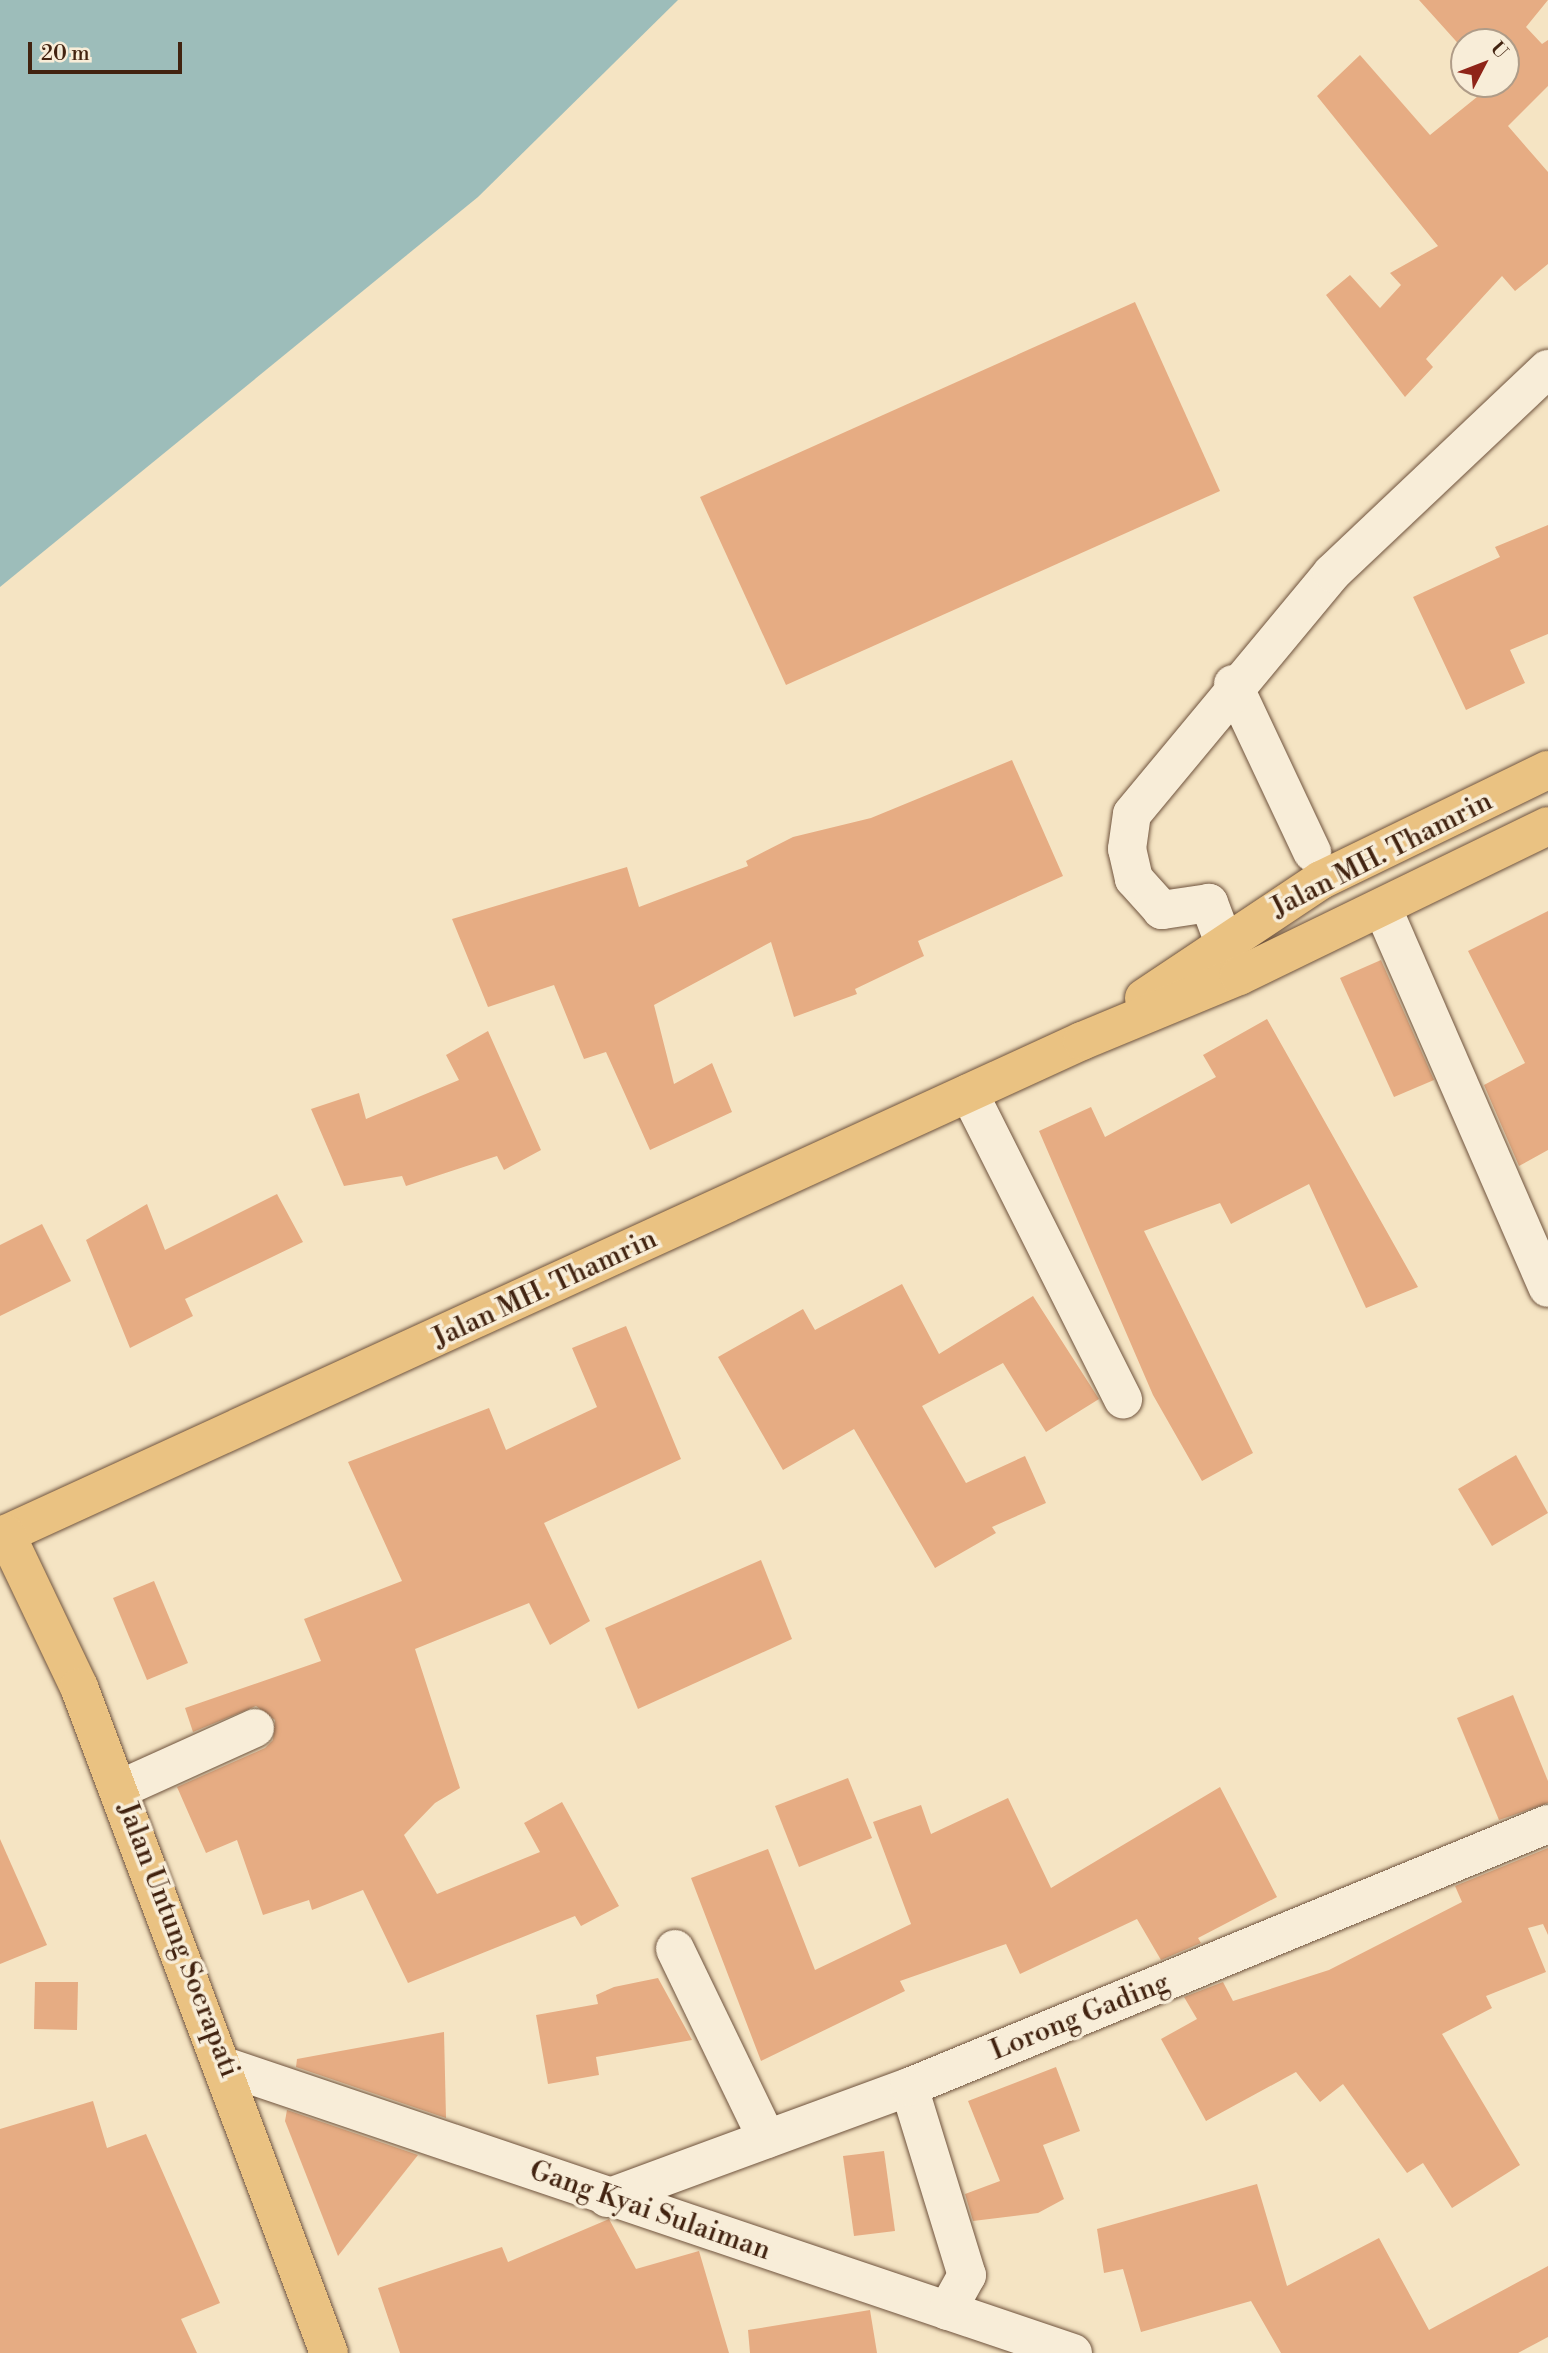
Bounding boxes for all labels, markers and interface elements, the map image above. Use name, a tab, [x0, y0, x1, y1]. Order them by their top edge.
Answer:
scale bar	[32, 28, 186, 72]
north arrow	[1450, 28, 1520, 98]
text: U	[1485, 37, 1513, 64]
text: 20 m	[41, 41, 90, 67]
street label: Jalan MH. Thamrin	[1266, 785, 1498, 925]
street label: Jalan MH. Thamrin	[428, 1222, 662, 1356]
street label: Jalan Untung Soerapati	[110, 1798, 246, 2082]
street label: Lorong Gading	[986, 1966, 1174, 2068]
street label: Gang Kyai Sulaiman	[525, 2154, 775, 2268]

